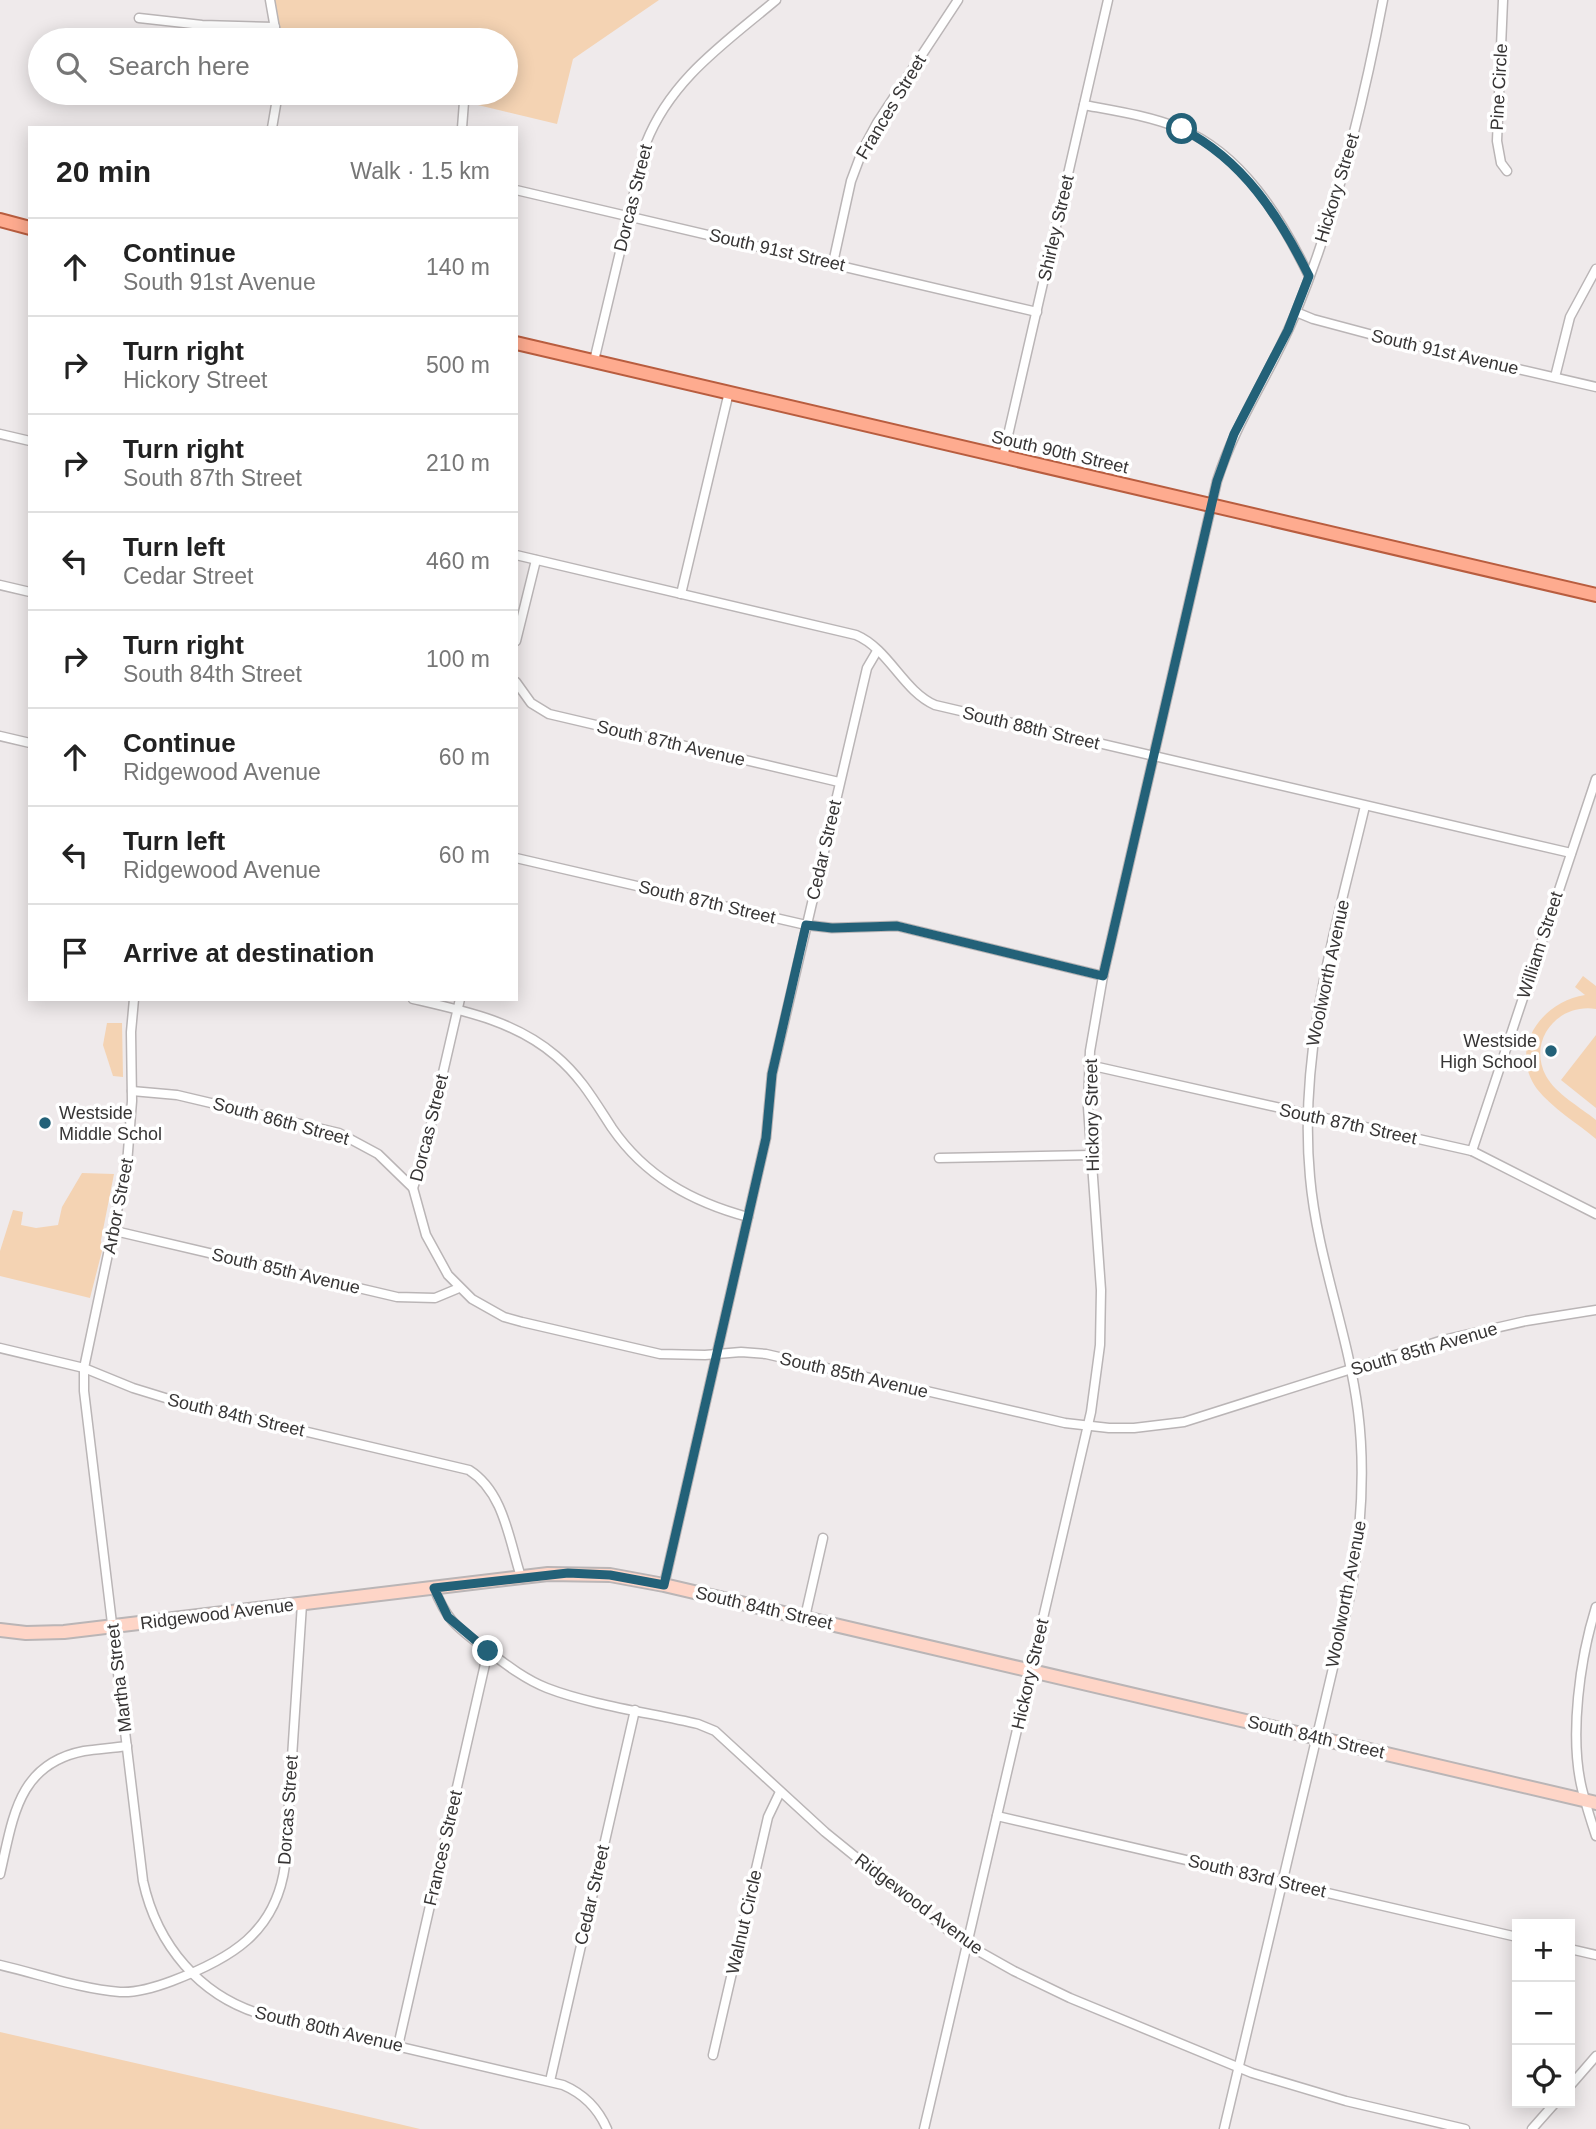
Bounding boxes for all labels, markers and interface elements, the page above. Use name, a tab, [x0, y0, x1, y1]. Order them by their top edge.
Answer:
search box	[28, 28, 518, 105]
street label: Pine Circle	[1487, 43, 1511, 131]
icon: search	[52, 48, 90, 86]
text: Search here	[108, 51, 250, 81]
street label: Frances Street	[852, 51, 930, 163]
route start	[1166, 113, 1197, 144]
street label: Hickory Street	[1311, 131, 1363, 245]
street label: Dorcas Street	[610, 142, 656, 254]
text: 20 min	[56, 155, 151, 188]
text: Walk · 1.5 km	[350, 158, 490, 184]
street label: Shirley Street	[1034, 173, 1078, 283]
street label: South 91st Street	[707, 225, 847, 275]
text: Continue	[123, 238, 236, 268]
icon: ahead	[56, 248, 94, 286]
text: 140 m	[426, 254, 490, 280]
text: South 91st Avenue	[123, 269, 316, 295]
street label: South 91st Avenue	[1369, 325, 1521, 379]
text: Turn right	[123, 336, 244, 366]
icon: right	[56, 346, 94, 384]
text: 500 m	[426, 352, 490, 378]
text: Hickory Street	[123, 367, 267, 393]
street label: South 90th Street	[989, 426, 1131, 478]
text: Turn right	[123, 434, 244, 464]
icon: right	[56, 444, 94, 482]
text: 210 m	[426, 450, 490, 476]
text: South 87th Street	[123, 465, 302, 491]
text: Turn left	[123, 532, 225, 562]
icon: left	[56, 542, 94, 580]
text: 460 m	[426, 548, 490, 574]
text: Cedar Street	[123, 563, 253, 589]
text: Turn right	[123, 630, 244, 660]
icon: right	[56, 640, 94, 678]
text: 100 m	[426, 646, 490, 672]
text: South 84th Street	[123, 661, 302, 687]
street label: South 88th Street	[960, 702, 1102, 754]
street label: South 87th Avenue	[595, 716, 747, 770]
text: Continue	[123, 728, 236, 758]
icon: ahead	[56, 738, 94, 776]
text: 60 m	[439, 744, 490, 770]
text: Ridgewood Avenue	[123, 759, 321, 785]
street label: Cedar Street	[803, 798, 845, 902]
text: Turn left	[123, 826, 225, 856]
icon: left	[56, 836, 94, 874]
text: 60 m	[439, 842, 490, 868]
text: Ridgewood Avenue	[123, 857, 321, 883]
street label: South 87th Street	[636, 876, 778, 928]
street label: William Street	[1513, 889, 1567, 1001]
street label: Woolworth Avenue	[1303, 898, 1353, 1048]
icon: arrive	[56, 934, 94, 972]
text: Arrive at destination	[123, 938, 374, 968]
place label: Westside High School	[1440, 1031, 1537, 1072]
marker: Westside High School	[1543, 1043, 1559, 1059]
street label: Hickory Street	[1081, 1058, 1103, 1172]
street label: Dorcas Street	[406, 1072, 452, 1184]
street label: South 86th Street	[211, 1093, 351, 1149]
street label: South 87th Street	[1277, 1100, 1419, 1148]
place label: Westside Middle Schol	[59, 1103, 162, 1144]
marker: Westside Middle Schol	[37, 1115, 53, 1131]
street label: Arbor Street	[99, 1156, 137, 1256]
street label: South 85th Avenue	[210, 1244, 362, 1298]
street label: South 85th Avenue	[1348, 1318, 1500, 1380]
street label: South 85th Avenue	[778, 1348, 930, 1402]
street label: South 84th Street	[165, 1389, 307, 1441]
street label: Woolworth Avenue	[1322, 1519, 1370, 1669]
street label: South 84th Street	[693, 1582, 835, 1634]
street label: Ridgewood Avenue	[139, 1595, 295, 1633]
street label: Hickory Street	[1008, 1617, 1052, 1731]
street label: Martha Street	[102, 1623, 136, 1733]
route end	[472, 1635, 503, 1666]
street label: South 84th Street	[1245, 1711, 1387, 1763]
street label: Dorcas Street	[274, 1754, 302, 1866]
street label: Frances Street	[420, 1788, 466, 1908]
street label: Cedar Street	[571, 1843, 613, 1947]
street label: Ridgewood Avenue	[851, 1849, 987, 1959]
street label: South 83rd Street	[1186, 1850, 1328, 1902]
street label: Walnut Circle	[722, 1868, 766, 1976]
map controls	[1512, 1919, 1575, 2108]
button: +	[1512, 1919, 1575, 1982]
button: −	[1512, 1982, 1575, 2045]
street label: South 80th Avenue	[253, 2002, 405, 2056]
button: locate	[1512, 2045, 1575, 2108]

